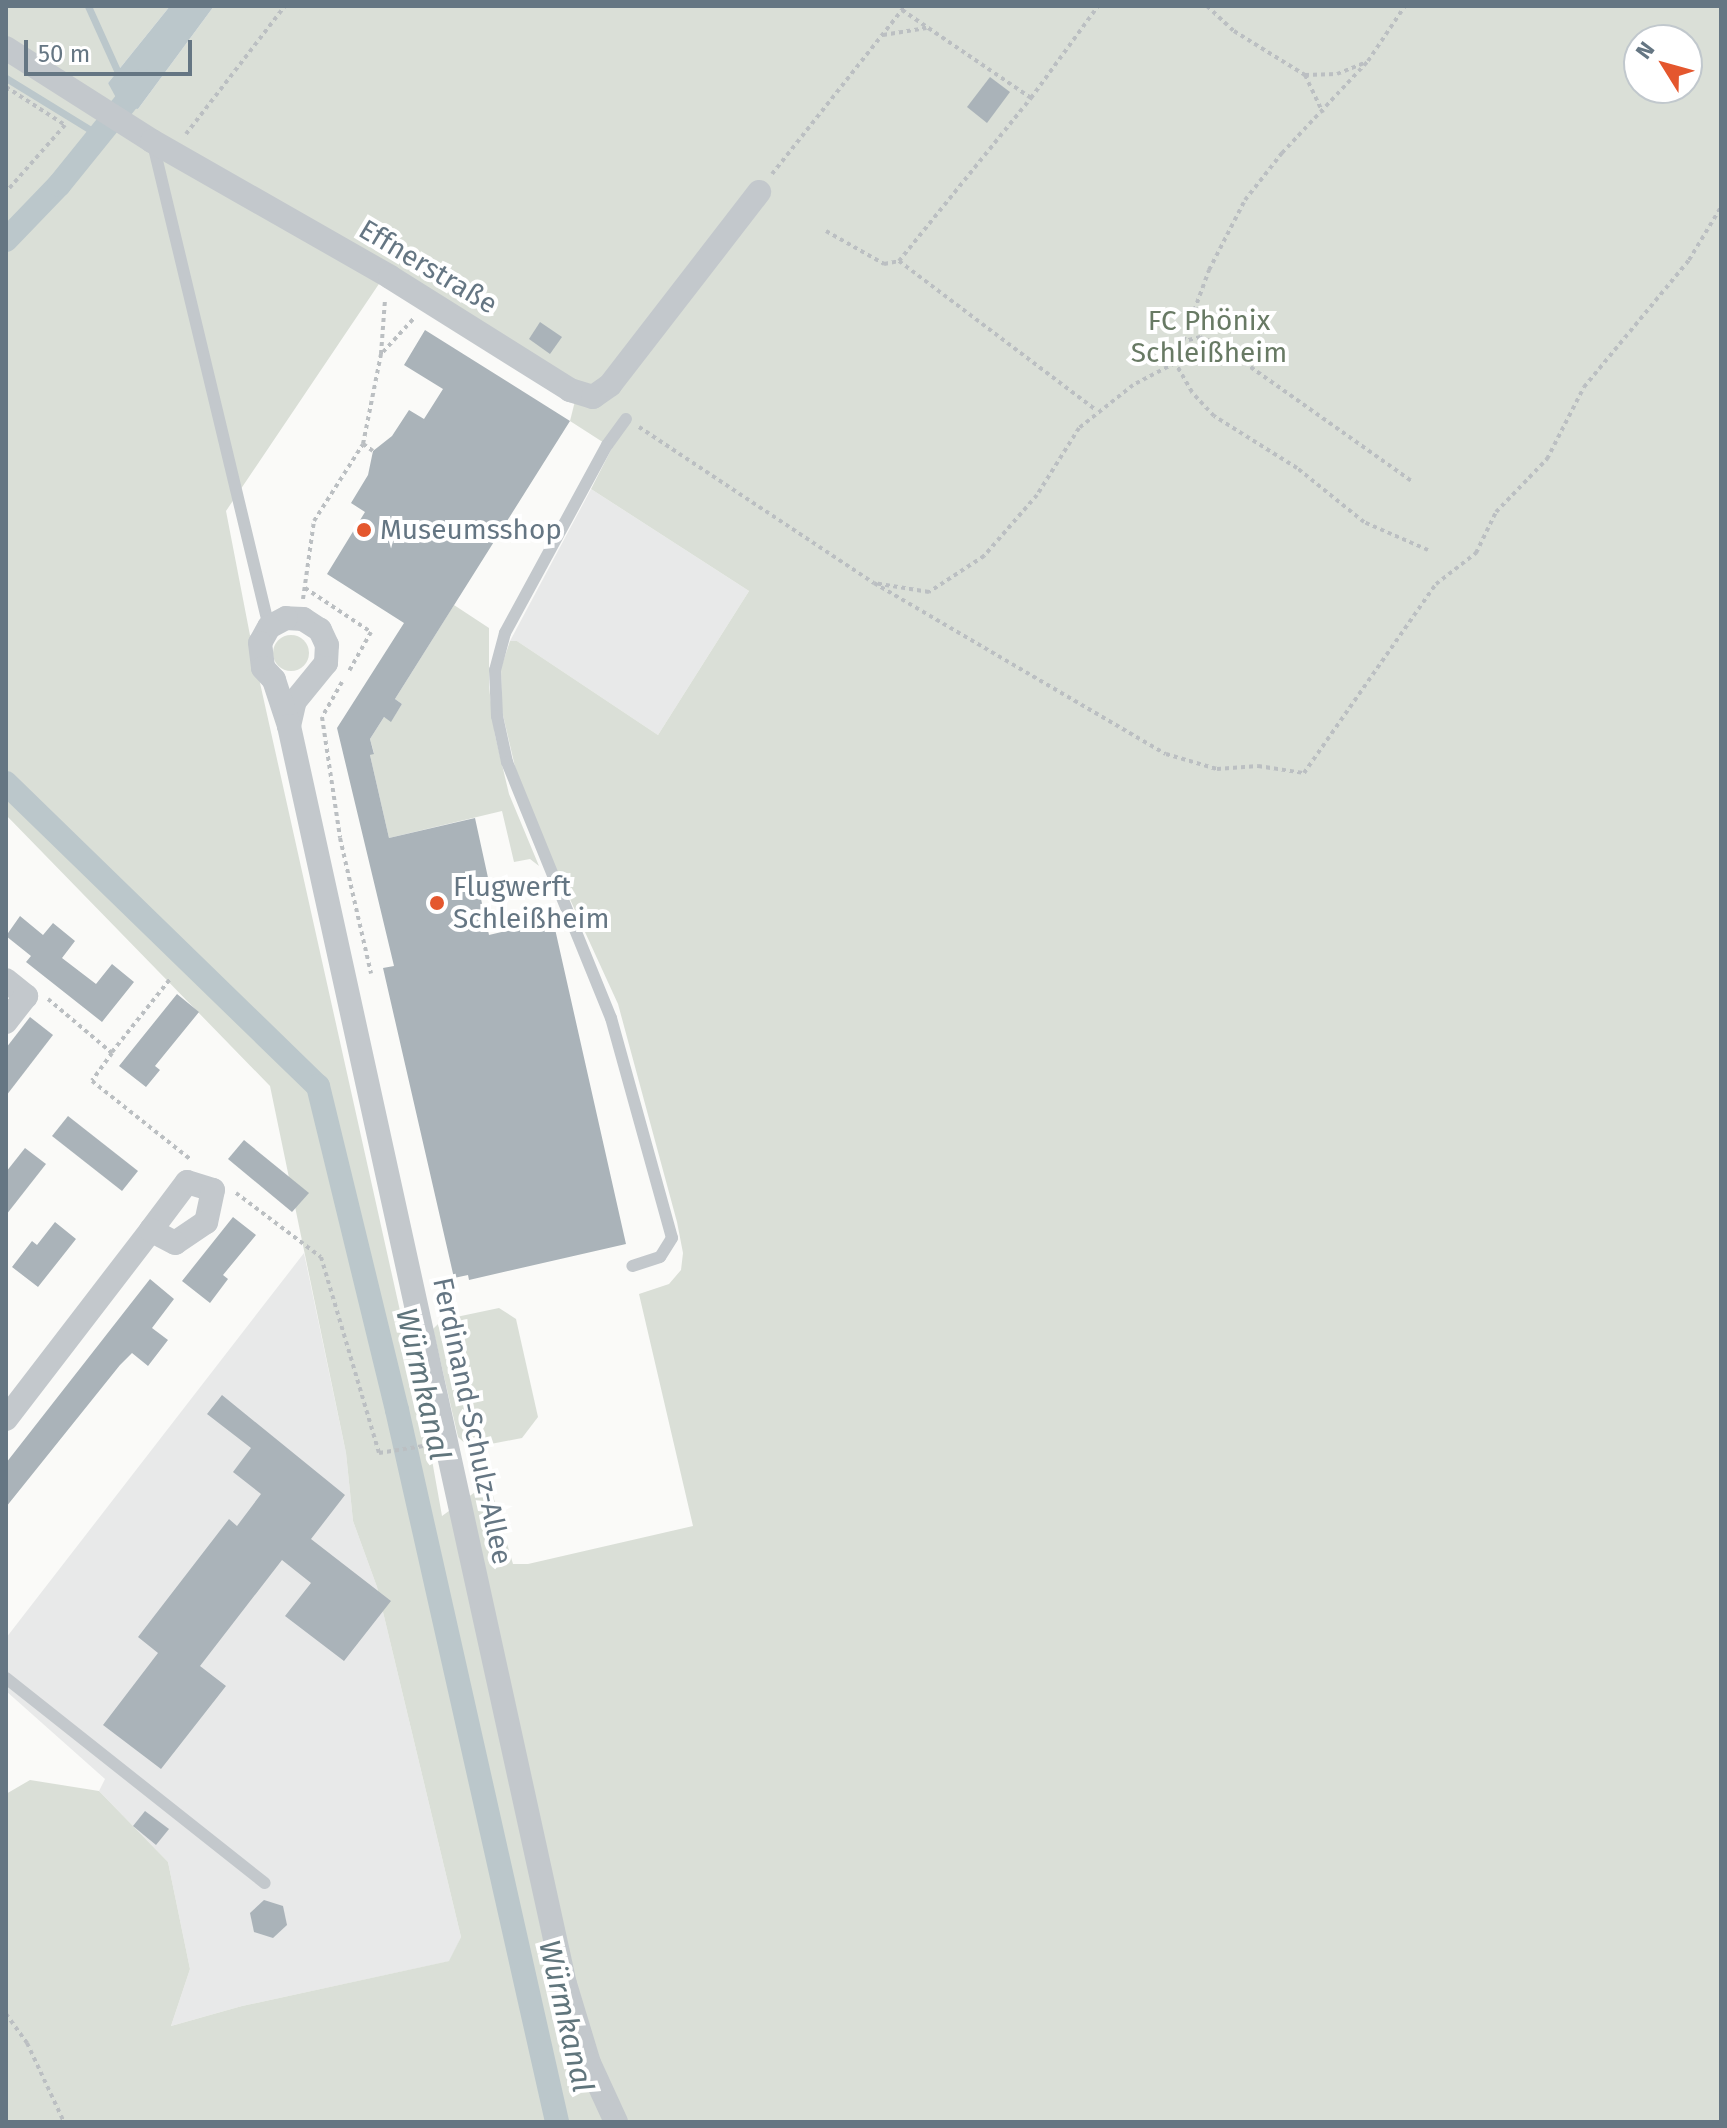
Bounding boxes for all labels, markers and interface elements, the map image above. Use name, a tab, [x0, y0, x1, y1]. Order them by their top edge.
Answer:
scale bar	[28, 24, 196, 74]
north arrow	[1623, 24, 1703, 104]
text: N	[1630, 37, 1660, 64]
text: 50 m	[38, 40, 90, 68]
street label: Effnerstraße	[353, 213, 503, 321]
park label: FC Phönix Schleißheim	[1131, 304, 1287, 370]
place label: Museumsshop	[380, 513, 562, 547]
marker: Museumsshop	[355, 521, 373, 539]
place label: Flugwerft Schleißheim	[453, 870, 609, 936]
marker: Flugwerft Schleißheim	[428, 894, 446, 912]
street label: Ferdinand-Schulz-Allee	[425, 1274, 519, 1568]
water label: Würmkanal	[388, 1304, 458, 1464]
water label: Würmkanal	[531, 1936, 601, 2096]

